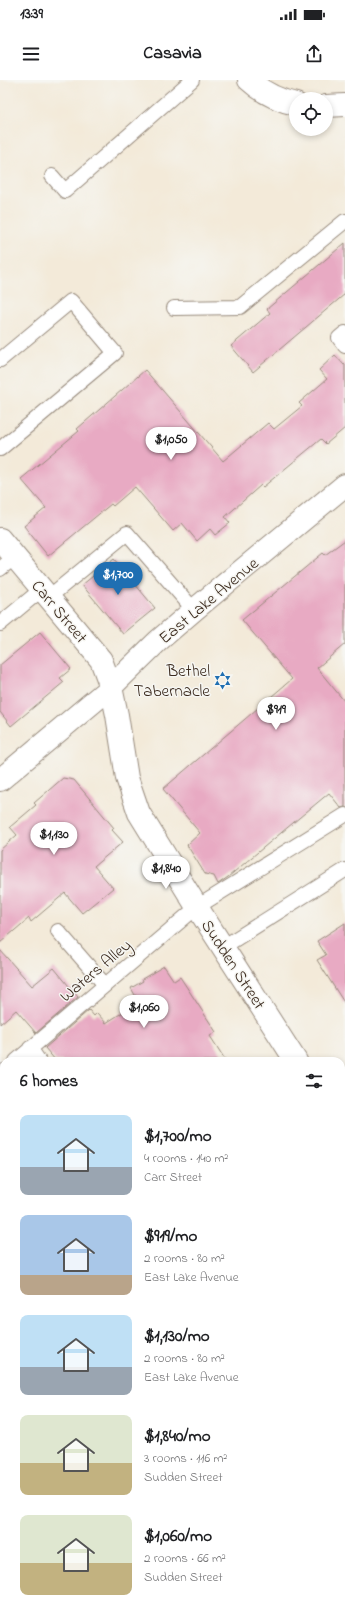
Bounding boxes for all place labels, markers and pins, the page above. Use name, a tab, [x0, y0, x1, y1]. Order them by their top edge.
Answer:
pin: $1,050	[138, 427, 204, 461]
pin: $1,700	[85, 562, 151, 596]
place label: Bethel Tabernacle	[134, 659, 210, 704]
synagogue icon: Bethel Tabernacle	[213, 670, 233, 690]
pin: $919	[252, 697, 300, 731]
pin: $1,130	[21, 822, 87, 856]
pin: $1,840	[133, 856, 199, 890]
pin: $1,060	[111, 995, 177, 1029]

